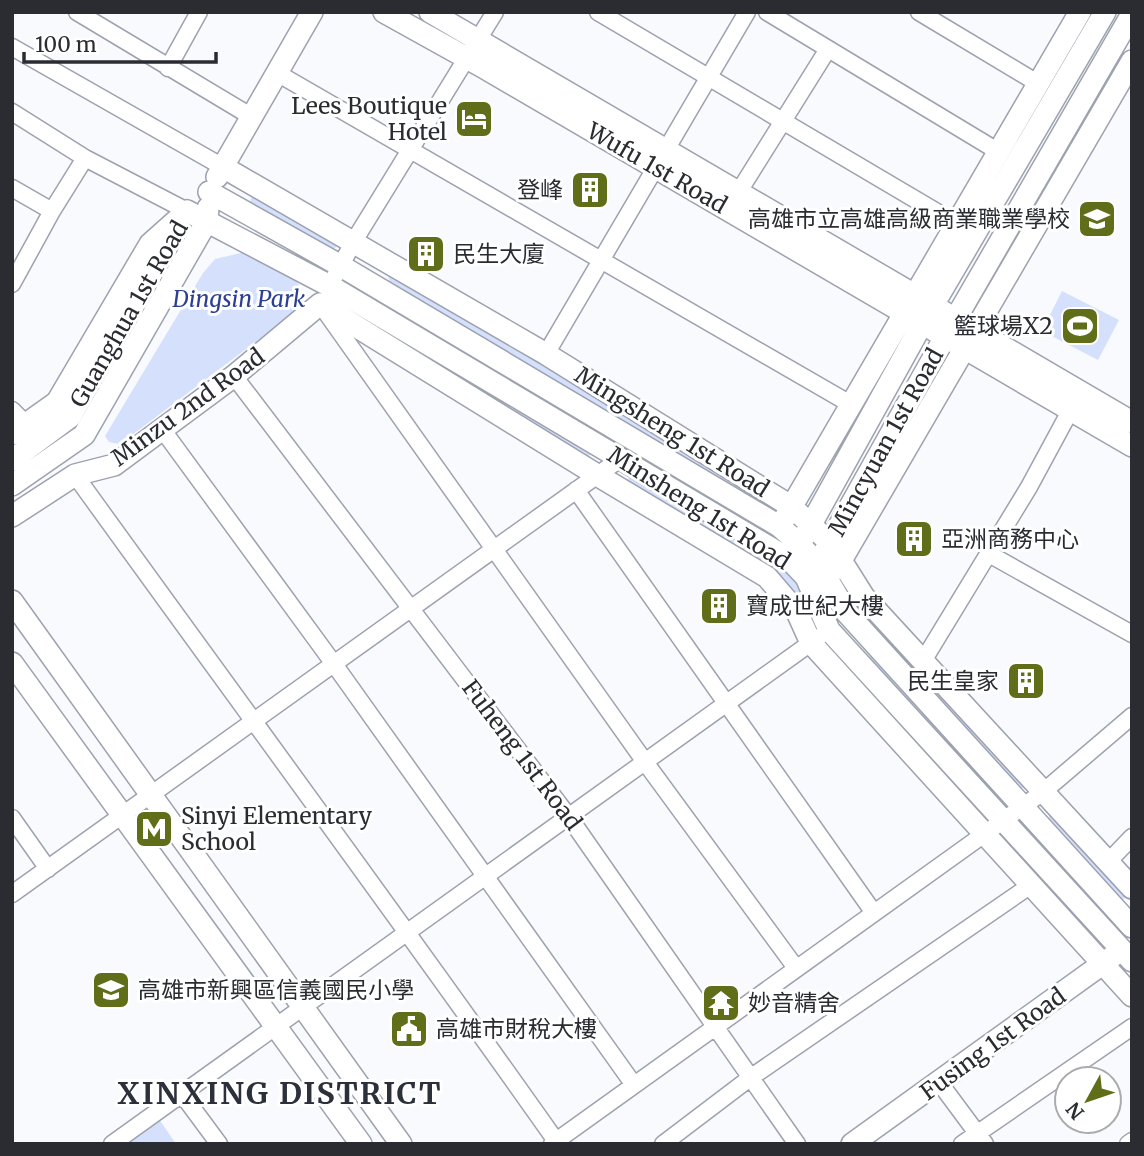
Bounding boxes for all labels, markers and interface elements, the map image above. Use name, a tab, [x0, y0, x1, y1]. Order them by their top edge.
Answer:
scale bar	[24, 21, 217, 65]
text: 100 m	[35, 31, 97, 58]
place label: Lees Boutique Hotel	[291, 91, 447, 146]
hotel icon: Lees Boutique Hotel	[453, 98, 495, 140]
street label: Wufu 1st Road	[581, 115, 733, 219]
building icon: 登峰	[569, 169, 611, 211]
place label: 登峰	[517, 175, 563, 204]
school or university icon: 高雄市立高雄高級商業職業學校	[1076, 198, 1118, 240]
place label: 高雄市立高雄高級商業職業學校	[748, 204, 1070, 233]
street label: Guanghua 1st Road	[63, 215, 194, 412]
building icon: 民生大廈	[405, 233, 447, 275]
place label: 民生大廈	[453, 239, 545, 268]
park label: Dingsin Park	[172, 284, 306, 313]
sports icon: 籃球場X2	[1059, 305, 1101, 347]
place label: 籃球場X2	[954, 311, 1053, 340]
street label: Minzu 2nd Road	[106, 341, 270, 472]
street label: Mincyuan 1st Road	[822, 343, 949, 541]
street label: Mingsheng 1st Road	[570, 360, 775, 503]
street label: Minsheng 1st Road	[603, 440, 796, 576]
building icon: 亞洲商務中心	[893, 518, 935, 560]
place label: 亞洲商務中心	[941, 524, 1079, 553]
building icon: 寶成世紀大樓	[698, 585, 740, 627]
place label: 寶成世紀大樓	[746, 591, 884, 620]
building icon: 民生皇家	[1005, 660, 1047, 702]
place label: 民生皇家	[907, 666, 999, 695]
street label: Fuheng 1st Road	[456, 674, 589, 836]
place label: Sinyi Elementary School	[181, 801, 372, 856]
metro station icon: Sinyi Elementary School	[133, 808, 175, 850]
school or university icon: 高雄市新興區信義國民小學	[90, 969, 132, 1011]
place label: 高雄市新興區信義國民小學	[138, 975, 414, 1004]
street label: Fusing 1st Road	[914, 981, 1071, 1106]
temple icon: 妙音精舍	[700, 982, 742, 1024]
place label: 妙音精舍	[748, 988, 840, 1017]
public building icon: 高雄市財稅大樓	[388, 1008, 430, 1050]
place label: 高雄市財稅大樓	[436, 1014, 597, 1043]
north arrow	[1053, 1065, 1123, 1135]
district label: XINXING DISTRICT	[118, 1074, 442, 1112]
text: N	[1061, 1097, 1089, 1124]

